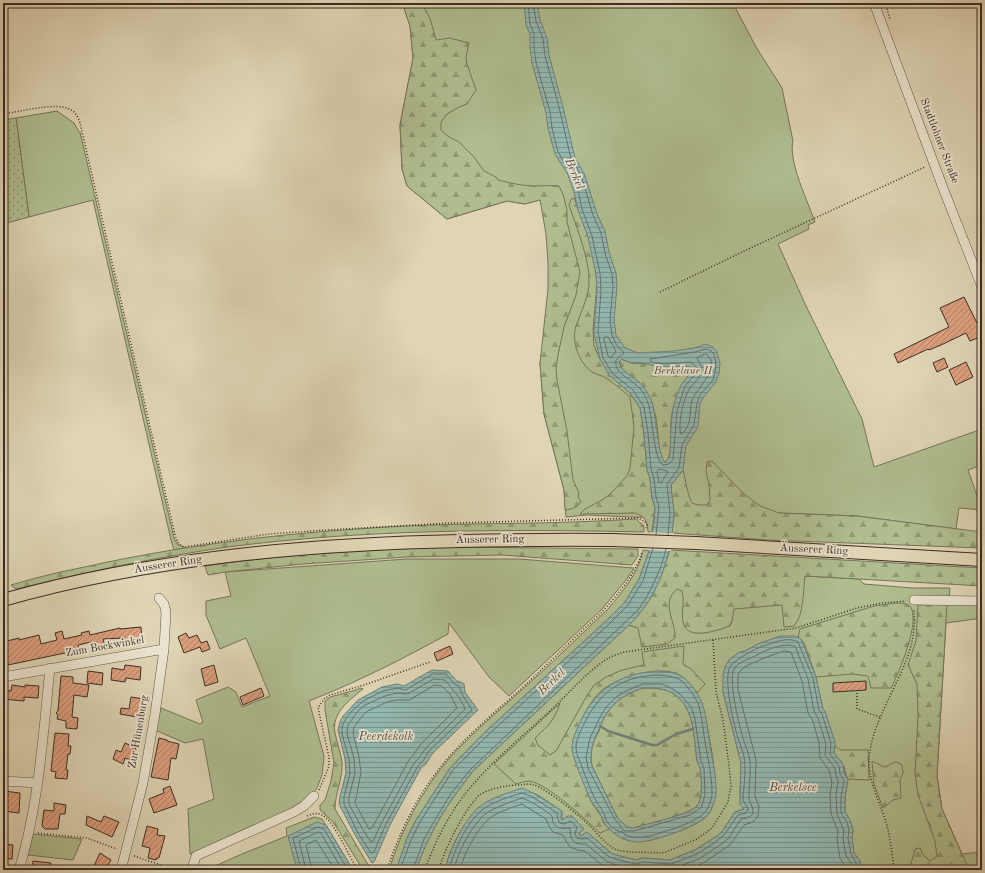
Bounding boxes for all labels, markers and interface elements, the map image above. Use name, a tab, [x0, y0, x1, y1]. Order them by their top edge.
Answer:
street label: Stadtlohner Straße	[918, 97, 960, 185]
water label: Berkel	[562, 156, 586, 192]
park label: Berkelaue II	[653, 366, 714, 377]
street label: Äusserer Ring	[455, 532, 525, 546]
street label: Äusserer Ring	[779, 541, 849, 557]
street label: Äusserer Ring	[133, 552, 203, 576]
street label: Zum Bockwinkel	[65, 635, 145, 659]
water label: Berkel	[535, 666, 568, 698]
street label: Zur Hünenburg	[127, 695, 151, 769]
water label: Peerdekolk	[358, 731, 414, 743]
water label: Berkelsee	[768, 782, 817, 794]

